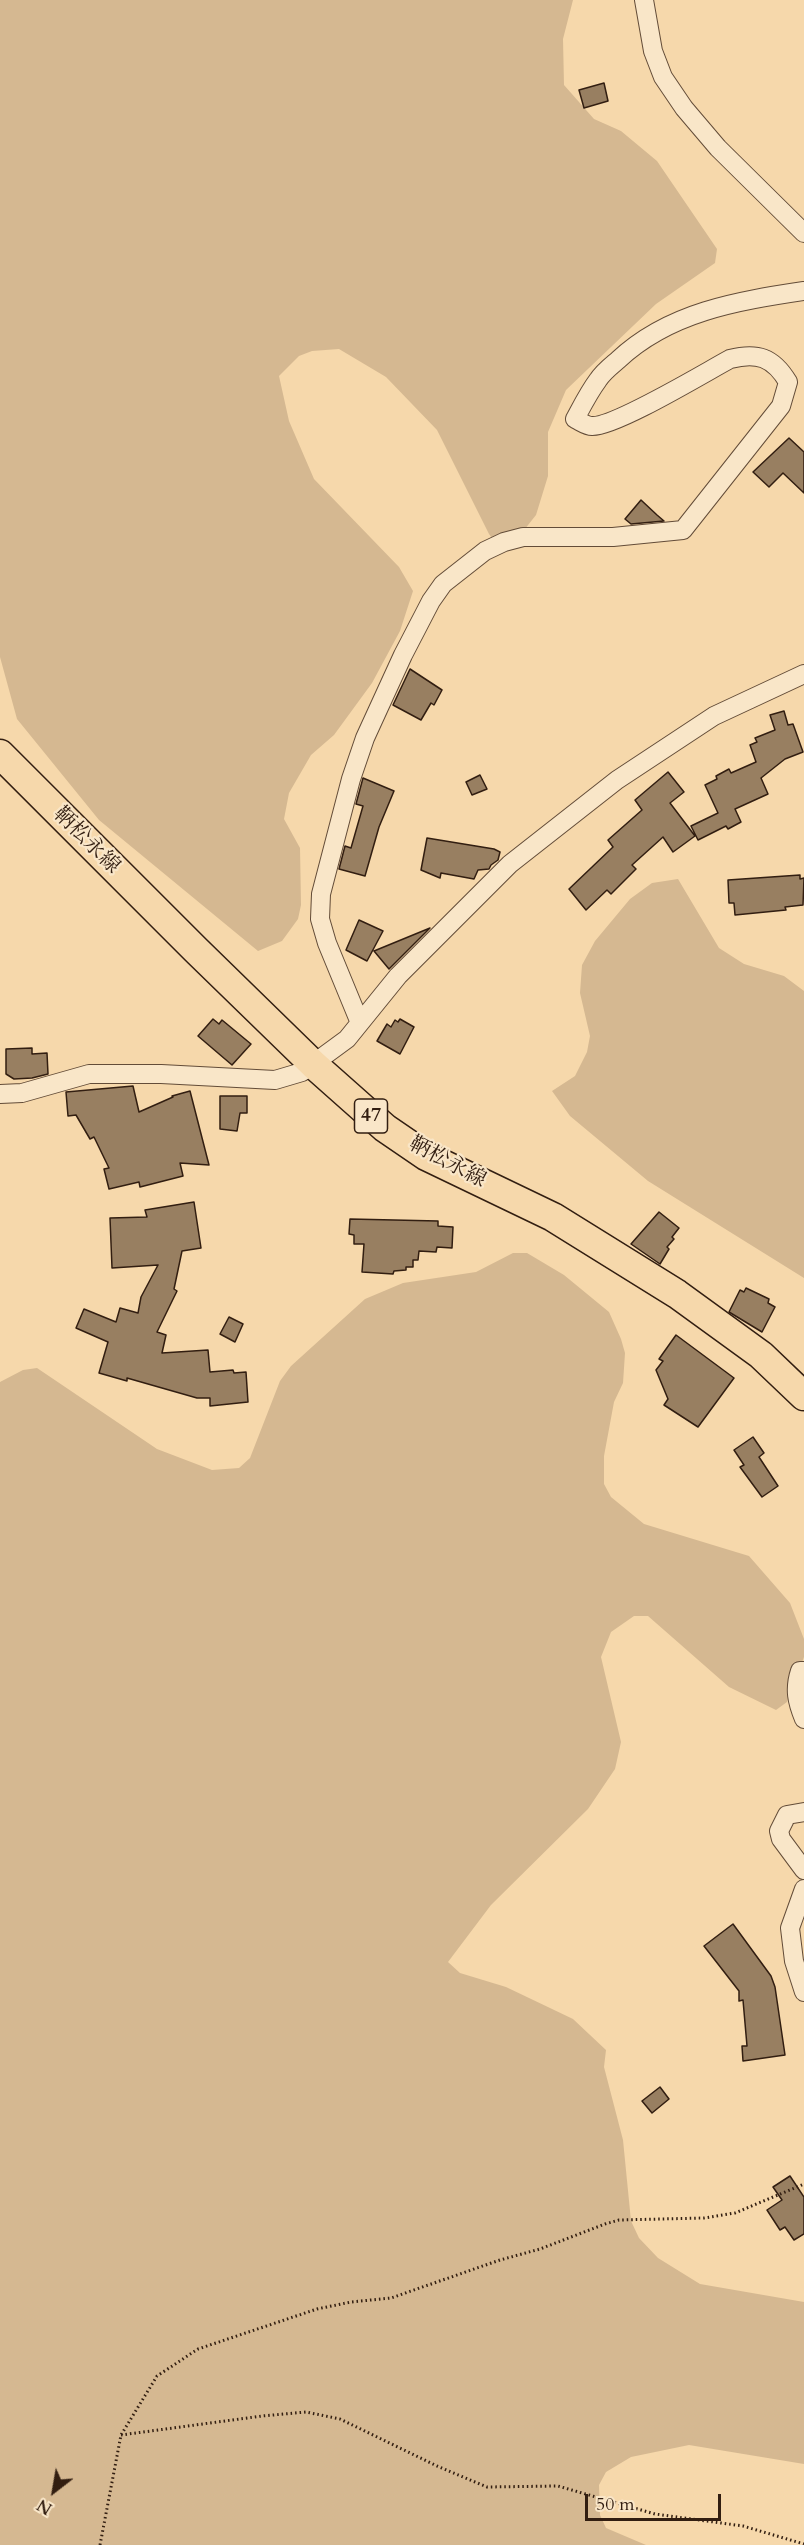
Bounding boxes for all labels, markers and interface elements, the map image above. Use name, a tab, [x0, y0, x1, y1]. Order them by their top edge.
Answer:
street label: 鞆松永線	[47, 802, 125, 880]
road number: 47	[354, 1099, 388, 1133]
street label: 鞆松永線	[404, 1132, 490, 1194]
north arrow	[24, 2461, 84, 2521]
scale bar	[588, 2482, 724, 2520]
text: 50 m	[596, 2492, 635, 2517]
text: N	[33, 2493, 56, 2519]

